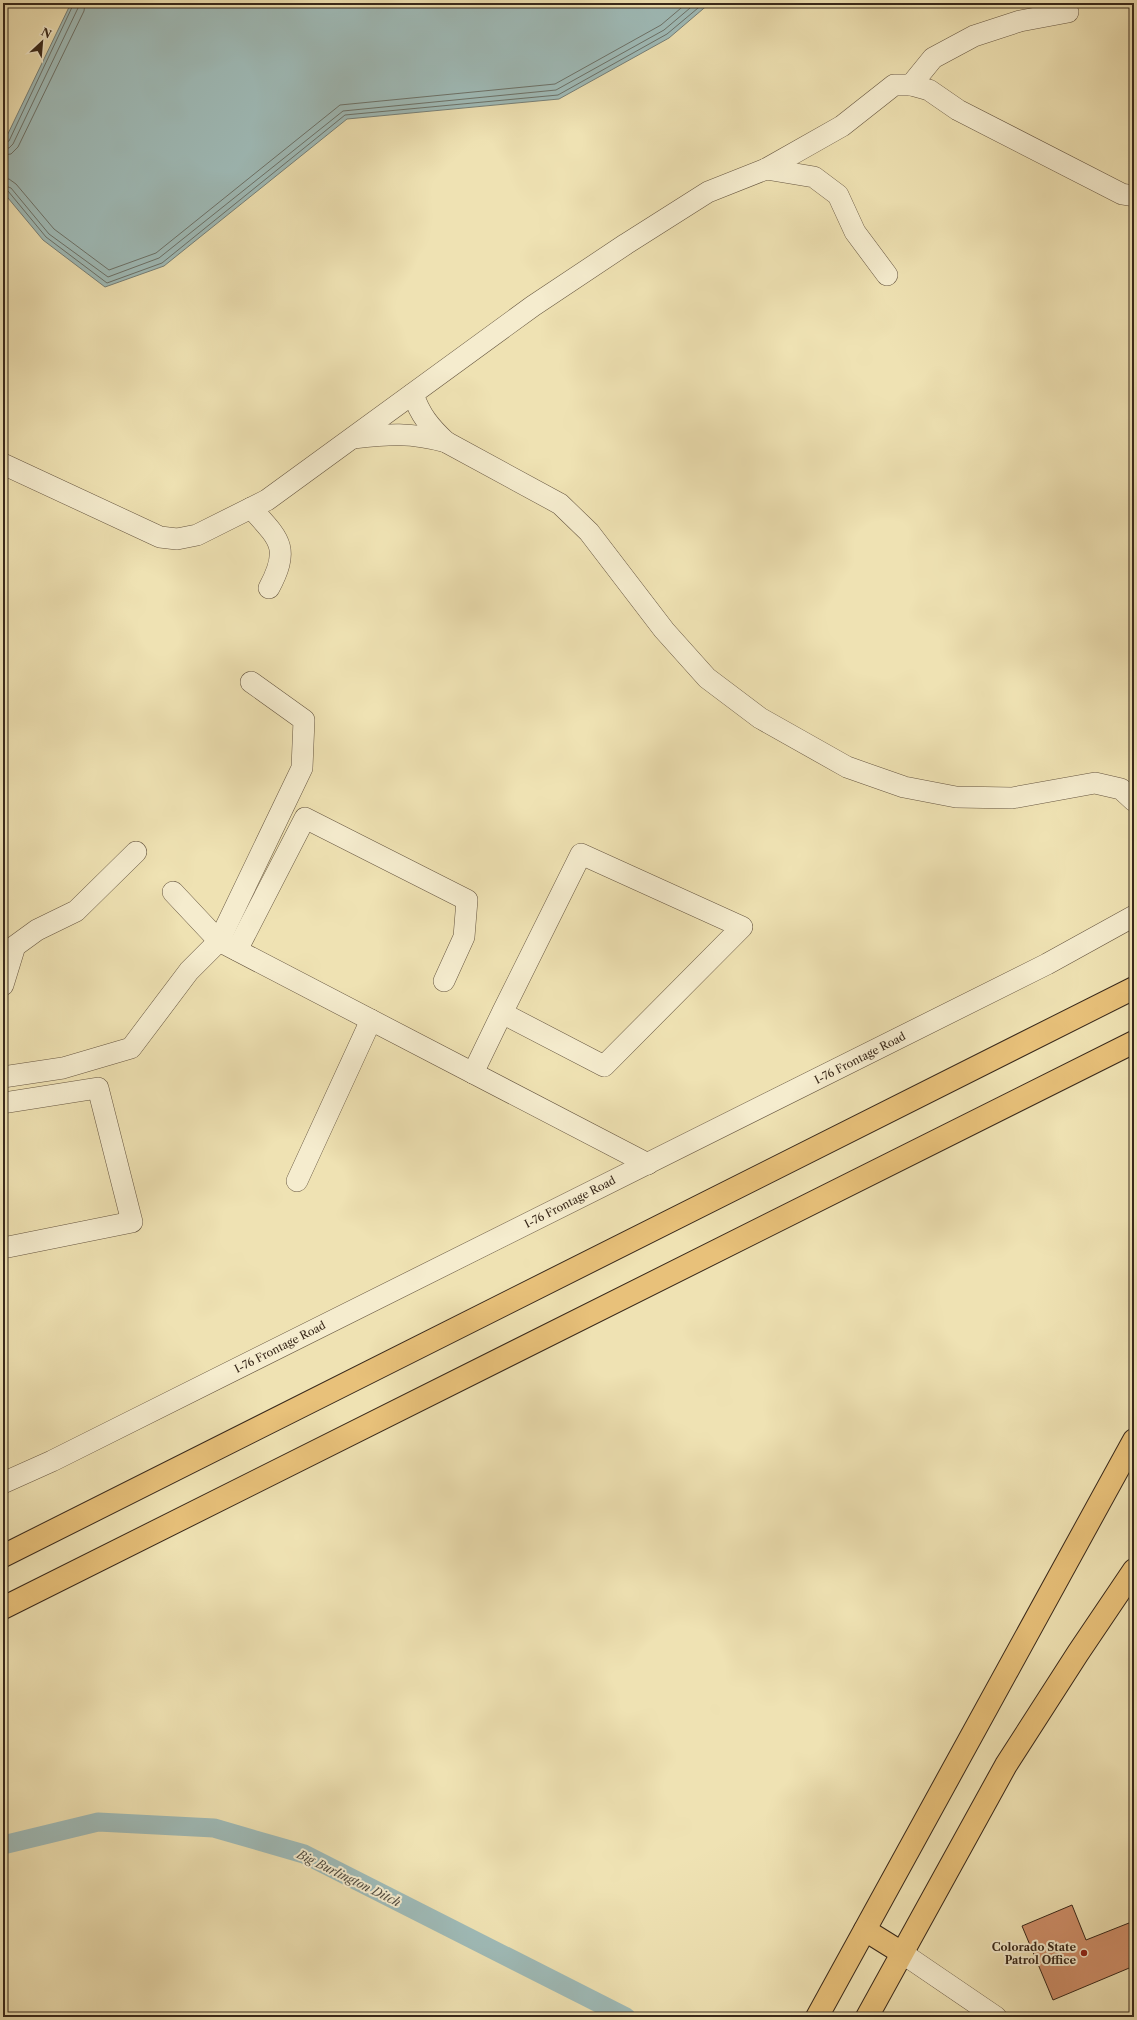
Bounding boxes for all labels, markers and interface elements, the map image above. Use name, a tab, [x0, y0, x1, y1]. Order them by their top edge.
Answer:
north arrow	[22, 22, 62, 62]
text: N	[39, 25, 54, 42]
street label: I-76 Frontage Road	[812, 1029, 908, 1087]
street label: I-76 Frontage Road	[522, 1173, 618, 1231]
street label: I-76 Frontage Road	[232, 1318, 328, 1376]
water label: Big Burlington Ditch	[294, 1846, 403, 1910]
place label: Colorado State Patrol Office	[992, 1940, 1076, 1967]
marker: Colorado State Patrol Office	[1079, 1948, 1089, 1958]

